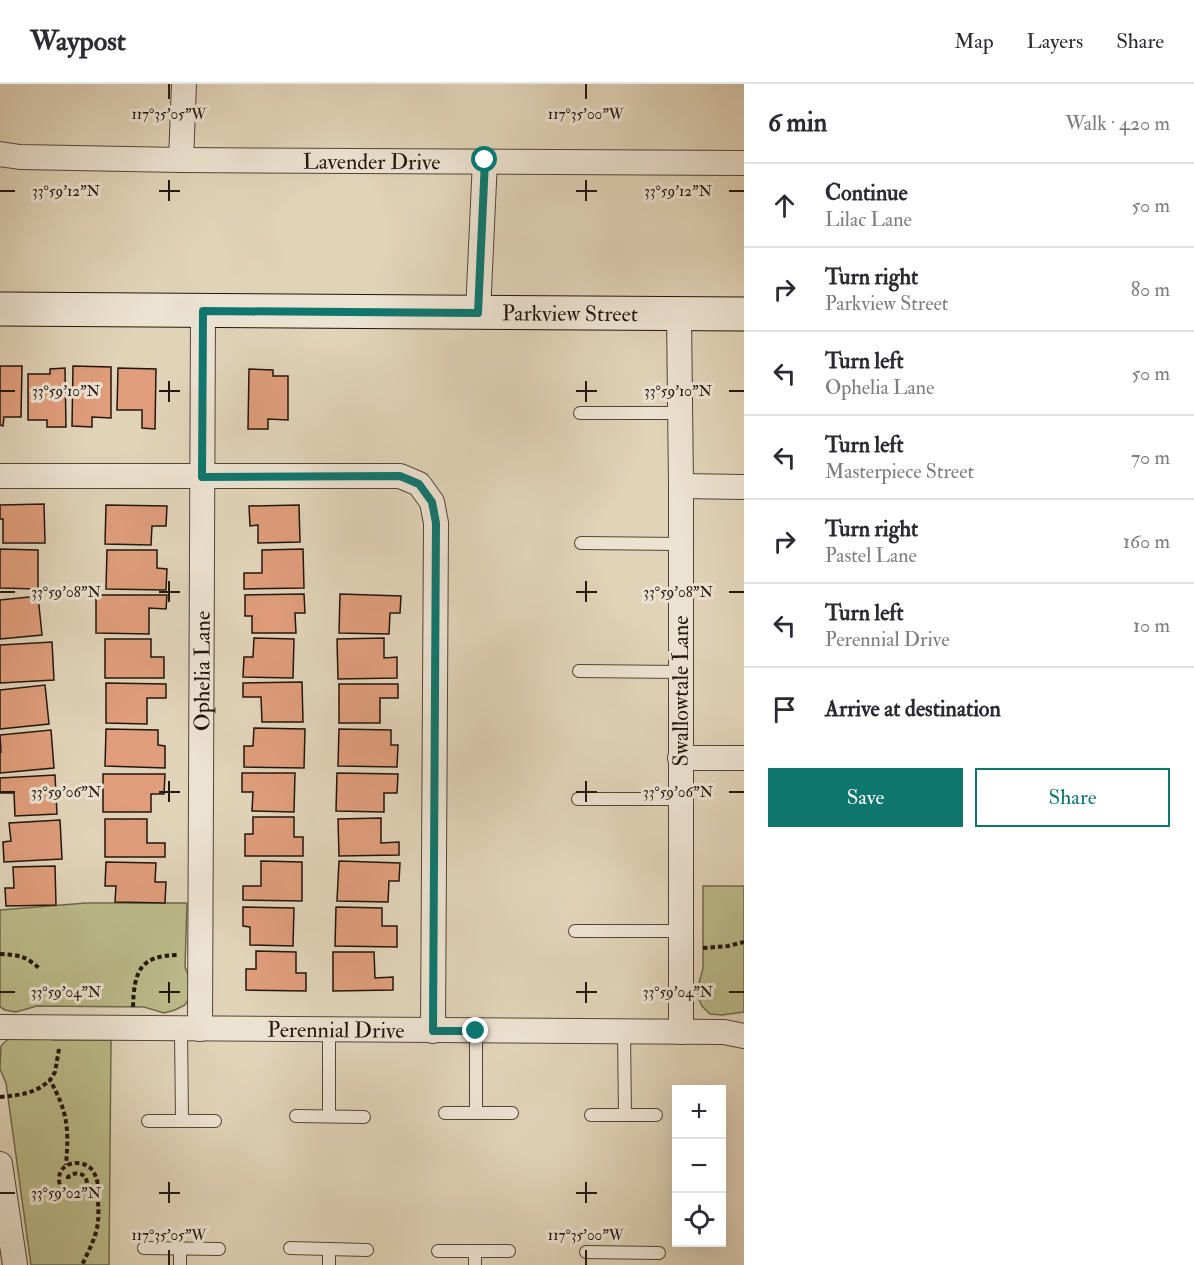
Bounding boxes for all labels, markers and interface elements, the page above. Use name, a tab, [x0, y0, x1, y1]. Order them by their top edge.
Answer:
text: Waypost	[30, 24, 126, 59]
text: Map	[954, 28, 994, 55]
text: Layers	[1027, 28, 1083, 55]
text: Share	[1116, 28, 1164, 55]
text: 117°35'05"W	[131, 105, 207, 124]
text: 117°35'00"W	[548, 105, 625, 124]
text: 6 min	[768, 107, 827, 139]
text: Walk · 420 m	[1065, 111, 1170, 136]
route start	[471, 146, 497, 172]
street label: Lavender Drive	[303, 148, 441, 176]
text: Continue	[825, 179, 908, 207]
text: 33°59'12"N	[32, 182, 100, 201]
text: 33°59'12"N	[644, 182, 712, 201]
icon: ahead	[768, 189, 801, 222]
text: 50 m	[1131, 193, 1170, 218]
text: Lilac Lane	[825, 207, 912, 232]
text: Turn right	[825, 263, 918, 291]
icon: right	[768, 273, 801, 306]
text: 80 m	[1131, 277, 1170, 302]
text: Parkview Street	[825, 291, 948, 316]
street label: Parkview Street	[502, 299, 638, 328]
text: Turn left	[825, 347, 904, 375]
icon: left	[768, 357, 801, 390]
text: 50 m	[1131, 361, 1170, 386]
text: Ophelia Lane	[825, 375, 934, 400]
text: 33°59'10"N	[32, 382, 100, 401]
text: 33°59'10"N	[644, 382, 712, 401]
text: Turn left	[825, 431, 904, 459]
icon: left	[768, 441, 801, 474]
text: 70 m	[1131, 445, 1170, 470]
text: Masterpiece Street	[825, 459, 974, 484]
text: Turn right	[825, 515, 918, 543]
icon: right	[768, 525, 801, 558]
text: 160 m	[1123, 529, 1170, 554]
text: Pastel Lane	[825, 543, 917, 568]
text: 33°59'08"N	[31, 583, 101, 602]
text: 33°59'08"N	[643, 583, 713, 602]
text: Turn left	[825, 599, 904, 627]
icon: left	[768, 609, 801, 642]
street label: Ophelia Lane	[188, 611, 217, 731]
text: 10 m	[1133, 613, 1170, 638]
street label: Swallowtale Lane	[667, 616, 695, 766]
text: Perennial Drive	[825, 627, 950, 652]
icon: arrive	[768, 693, 801, 726]
text: Arrive at destination	[825, 695, 1001, 723]
button: Save	[768, 768, 963, 827]
button: Share	[975, 768, 1170, 827]
text: 33°59'06"N	[31, 783, 102, 802]
text: 33°59'06"N	[643, 783, 714, 802]
text: 33°59'04"N	[31, 983, 102, 1002]
text: 33°59'04"N	[643, 983, 714, 1002]
street label: Perennial Drive	[267, 1016, 405, 1045]
route end	[462, 1017, 488, 1043]
map controls	[672, 1085, 726, 1247]
button: +	[672, 1085, 726, 1139]
button: −	[672, 1139, 726, 1193]
text: 33°59'02"N	[31, 1184, 102, 1203]
button: locate	[672, 1193, 726, 1247]
text: 117°35'05"W	[131, 1226, 207, 1245]
text: 117°35'00"W	[548, 1226, 625, 1245]

